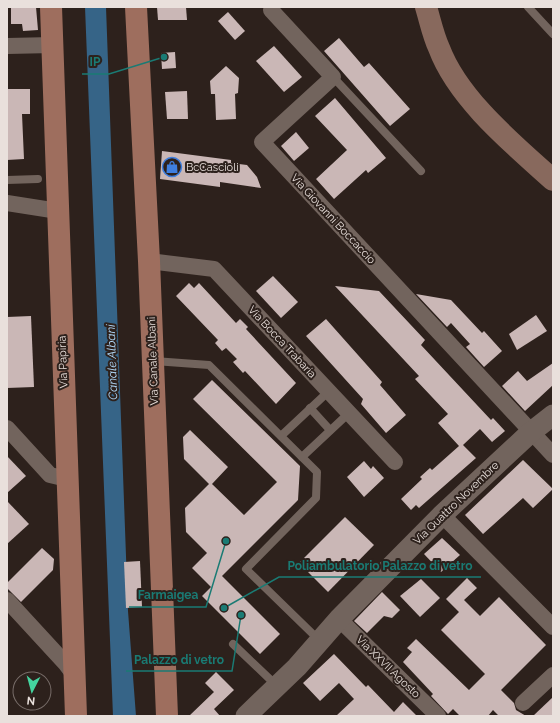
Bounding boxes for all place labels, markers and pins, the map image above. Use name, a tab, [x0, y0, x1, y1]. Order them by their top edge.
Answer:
callout: IP	[82, 50, 109, 74]
shop icon: BcCascioli	[161, 156, 183, 178]
place label: BcCascioli	[186, 161, 239, 174]
callout: Poliambulatorio Palazzo di vetro	[279, 553, 481, 577]
callout: Farmaigea	[129, 583, 206, 607]
callout: Palazzo di vetro	[126, 647, 232, 671]

